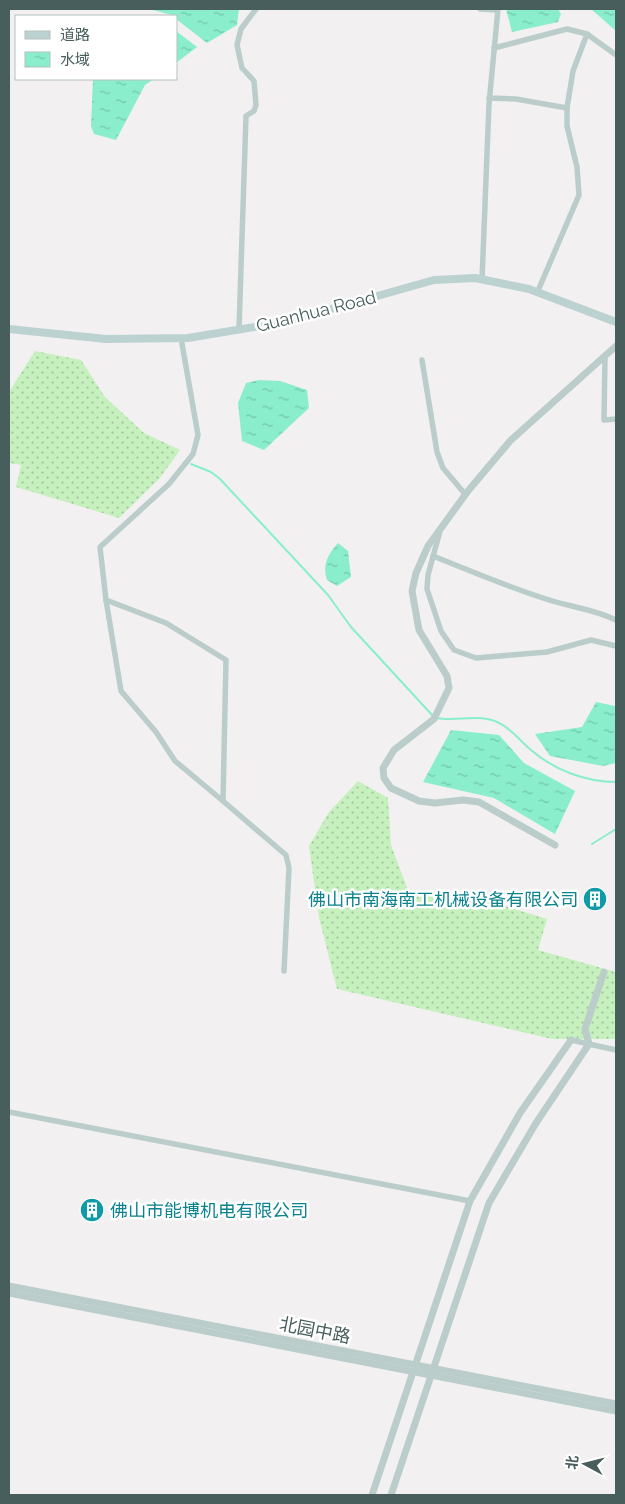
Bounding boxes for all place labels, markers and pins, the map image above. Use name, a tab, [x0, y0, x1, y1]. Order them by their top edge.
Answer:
building icon: 佛山市南海南工机械设备有限公司	[582, 886, 608, 912]
place label: 佛山市南海南工机械设备有限公司	[308, 889, 578, 910]
building icon: 佛山市能博机电有限公司	[79, 1197, 105, 1223]
place label: 佛山市能博机电有限公司	[110, 1200, 308, 1221]

